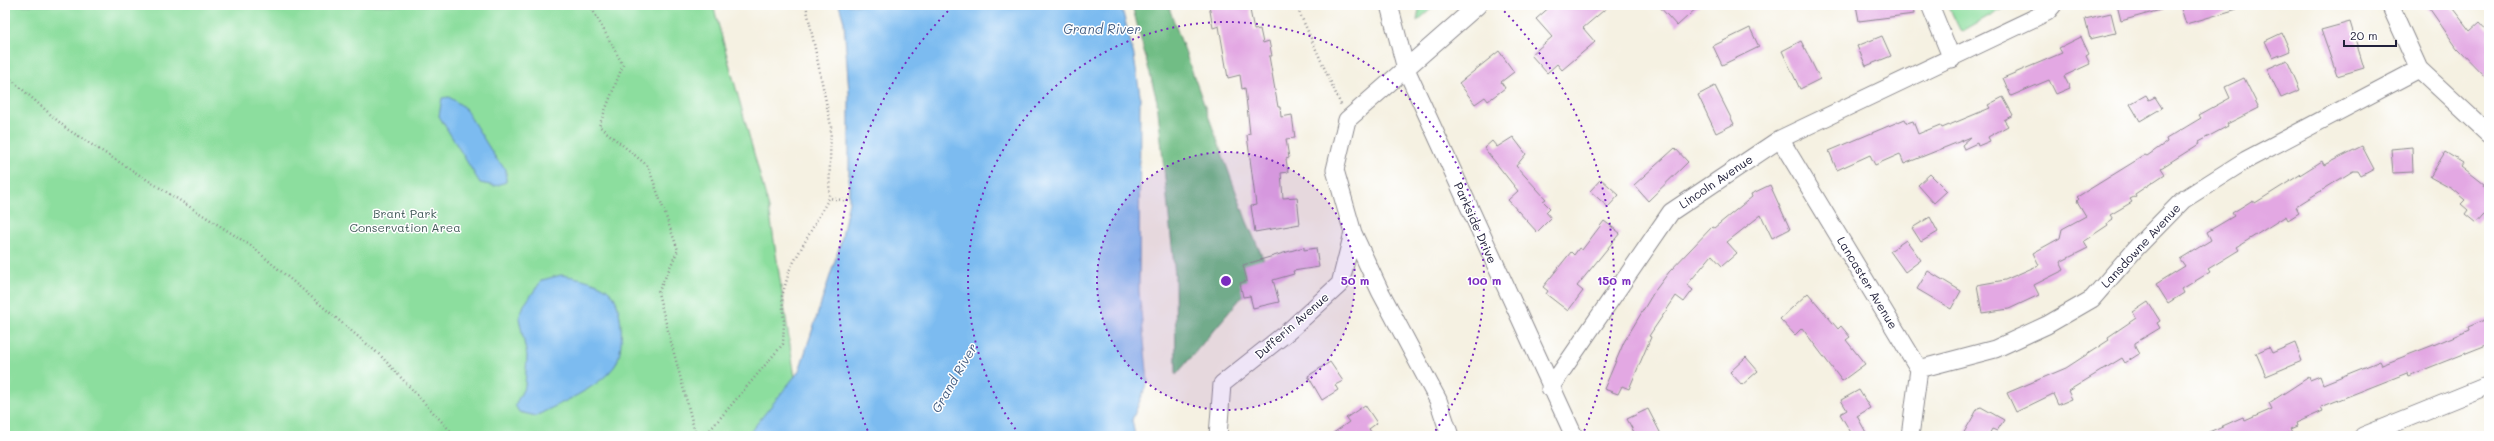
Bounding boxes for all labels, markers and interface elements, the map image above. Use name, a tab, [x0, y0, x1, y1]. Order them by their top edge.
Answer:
water label: Grand River	[1063, 20, 1141, 37]
scale bar	[2344, 22, 2396, 48]
text: 20 m	[2350, 27, 2378, 43]
street label: Lincoln Avenue	[1675, 151, 1755, 212]
street label: Parkside Drive	[1451, 179, 1501, 266]
street label: Lansdowne Avenue	[2097, 200, 2184, 291]
park label: Brant Park Conservation Area	[349, 205, 461, 235]
street label: Lancaster Avenue	[1834, 233, 1902, 332]
text: 50 m	[1341, 272, 1369, 288]
text: 100 m	[1467, 272, 1501, 288]
text: 150 m	[1597, 272, 1631, 288]
centre of rings	[1219, 274, 1233, 288]
street label: Dufferin Avenue	[1251, 289, 1332, 362]
water label: Grand River	[927, 339, 981, 416]

